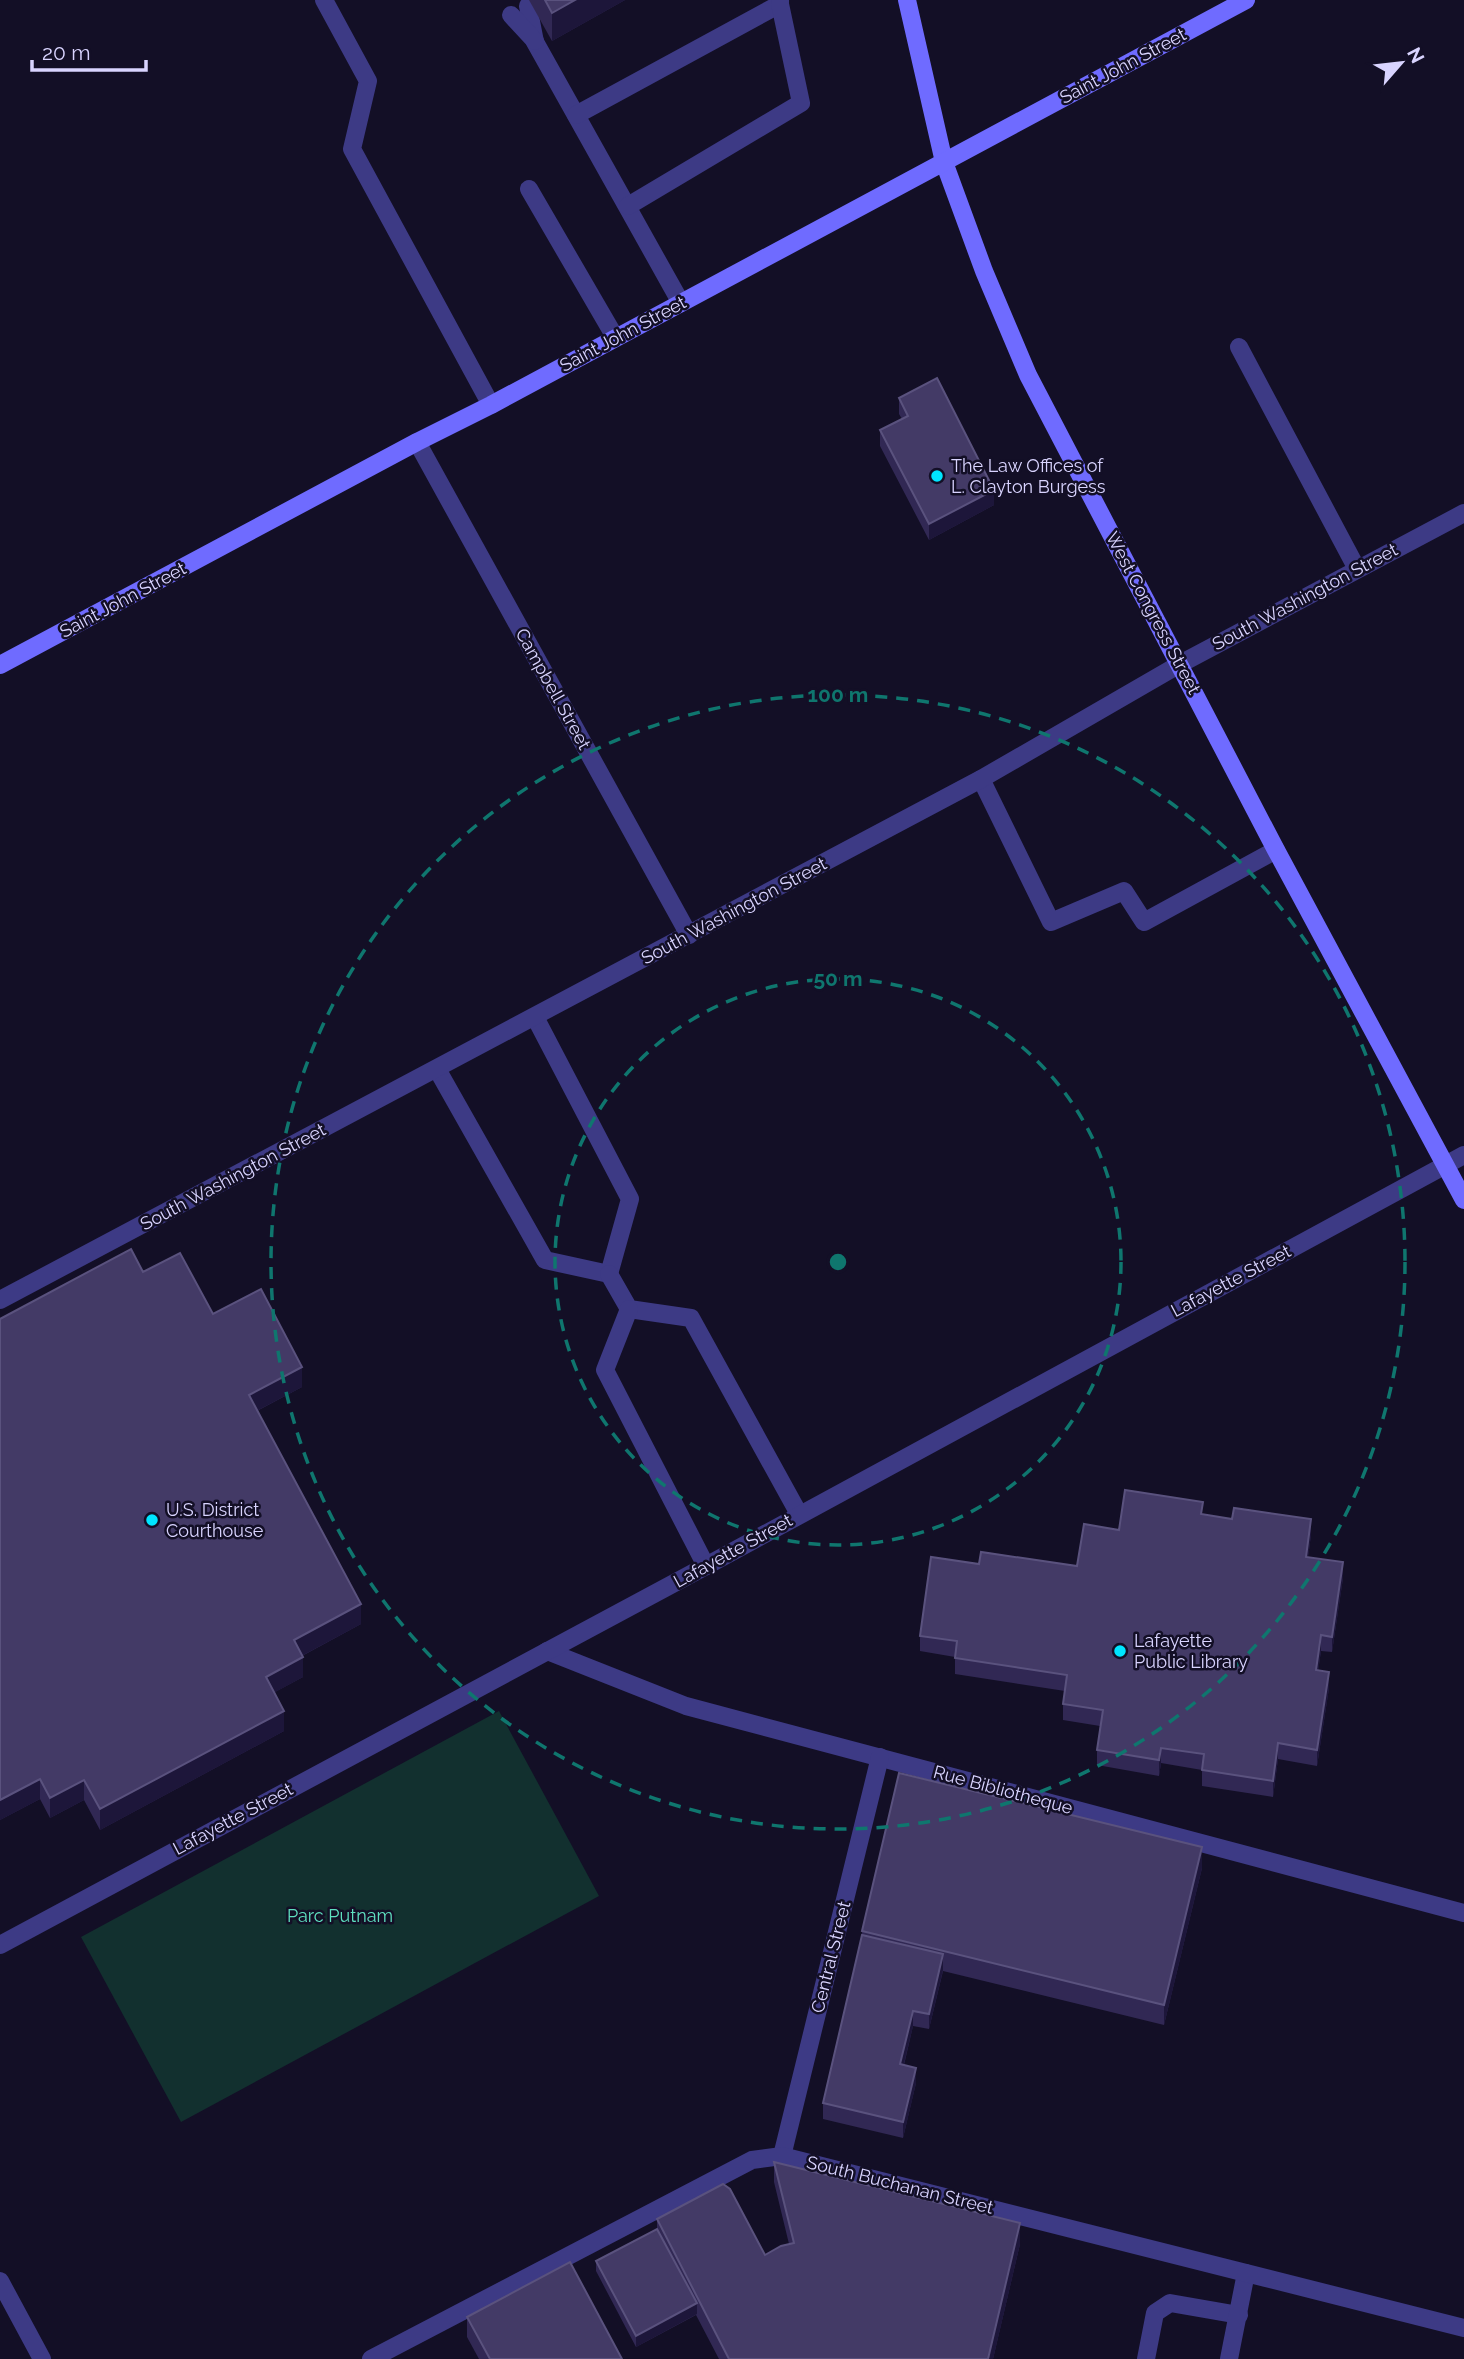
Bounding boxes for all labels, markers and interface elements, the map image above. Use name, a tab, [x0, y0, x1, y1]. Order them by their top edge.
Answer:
street label: Saint John Street	[1056, 23, 1189, 108]
scale bar	[32, 28, 145, 72]
north arrow	[1366, 28, 1436, 98]
text: 20 m	[42, 40, 90, 65]
text: N	[1403, 43, 1429, 67]
street label: Saint John Street	[556, 291, 689, 376]
place label: The Law Offices of L. Clayton Burgess	[951, 455, 1106, 497]
marker: The Law Offices of L. Clayton Burgess	[929, 468, 945, 484]
street label: West Congress Street	[1102, 528, 1205, 697]
street label: South Washington Street	[1209, 539, 1401, 654]
street label: Saint John Street	[56, 557, 189, 642]
street label: Campbell Street	[511, 625, 595, 753]
text: 100 m	[808, 682, 868, 707]
street label: South Washington Street	[638, 853, 830, 968]
text: 50 m	[813, 966, 863, 991]
street label: South Washington Street	[137, 1119, 329, 1234]
street label: Lafayette Street	[1167, 1240, 1294, 1321]
centre of rings	[826, 1250, 850, 1274]
place label: U.S. District Courthouse	[166, 1499, 264, 1541]
street label: Lafayette Street	[670, 1509, 796, 1592]
marker: U.S. District Courthouse	[144, 1512, 160, 1528]
place label: Lafayette Public Library	[1134, 1630, 1248, 1672]
marker: Lafayette Public Library	[1112, 1643, 1128, 1659]
street label: Rue Bibliotheque	[931, 1761, 1075, 1818]
street label: Lafayette Street	[169, 1778, 296, 1859]
street label: Central Street	[807, 1899, 855, 2015]
park label: Parc Putnam	[287, 1905, 393, 1926]
street label: South Buchanan Street	[805, 2151, 996, 2218]

